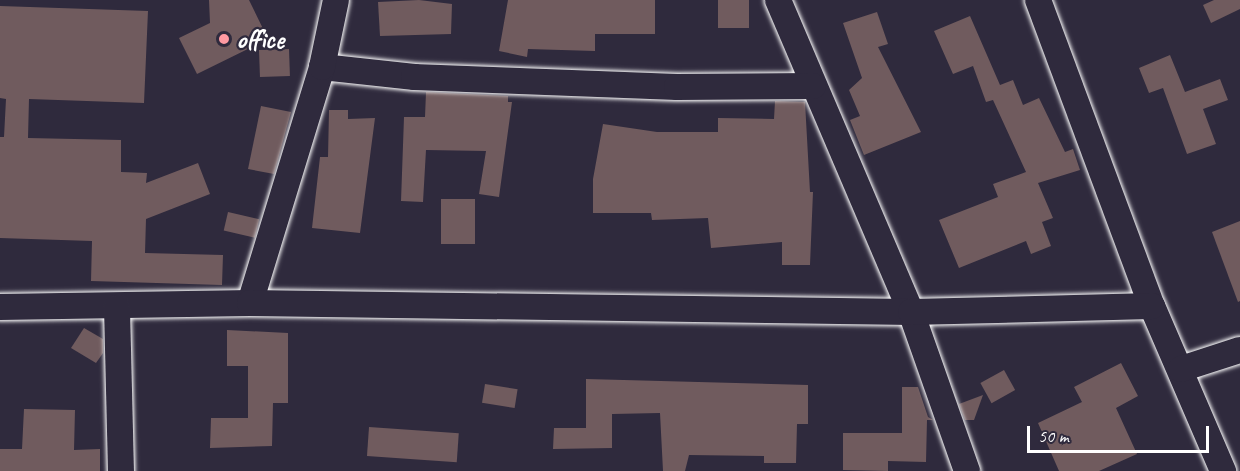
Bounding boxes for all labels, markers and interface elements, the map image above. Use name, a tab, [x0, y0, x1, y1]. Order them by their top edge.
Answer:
place label: office	[236, 22, 284, 56]
marker: office	[217, 32, 231, 46]
scale bar	[1030, 414, 1212, 452]
text: 50 m	[1038, 425, 1069, 447]

